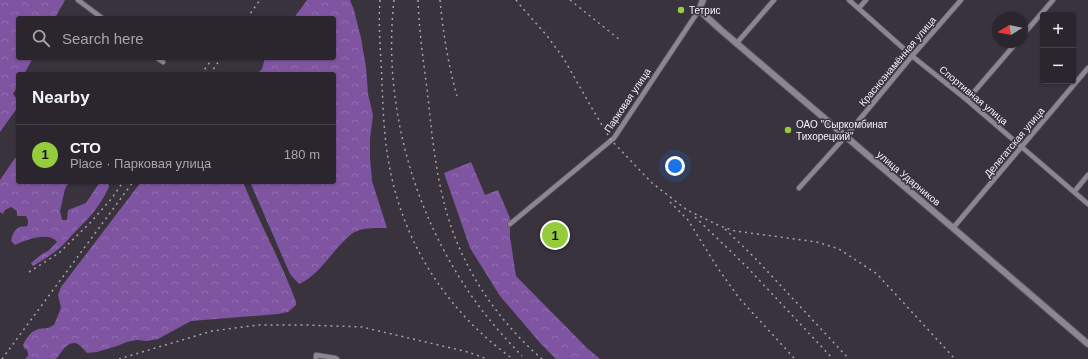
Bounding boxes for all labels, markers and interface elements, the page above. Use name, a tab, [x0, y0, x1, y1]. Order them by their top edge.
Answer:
marker: Тетрис	[676, 5, 686, 15]
place label: Тетрис	[689, 5, 721, 16]
north arrow	[992, 12, 1028, 48]
map controls	[1040, 12, 1076, 84]
button: +	[1040, 12, 1076, 48]
street label: Краснознамённая улица	[857, 14, 938, 108]
search box	[16, 16, 336, 60]
icon: search	[30, 27, 52, 49]
text: Search here	[62, 30, 144, 47]
button: −	[1040, 48, 1076, 84]
street label: Спортивная улица	[937, 64, 1010, 127]
street label: Парковая улица	[602, 66, 653, 134]
text: Nearby	[32, 88, 90, 107]
street label: Делегатская улица	[982, 105, 1047, 179]
place label: ОАО "Сыркомбинат Тихорецкий"	[796, 119, 888, 142]
marker: ОАО "Сыркомбинат Тихорецкий"	[783, 125, 793, 135]
text: СТО	[70, 139, 101, 156]
text: 1	[41, 147, 49, 162]
text: 180 m	[284, 147, 320, 162]
street label: улица Ударников	[875, 149, 943, 208]
text: Place · Парковая улица	[70, 156, 211, 171]
your location	[665, 156, 685, 176]
pin: 1	[542, 220, 568, 250]

